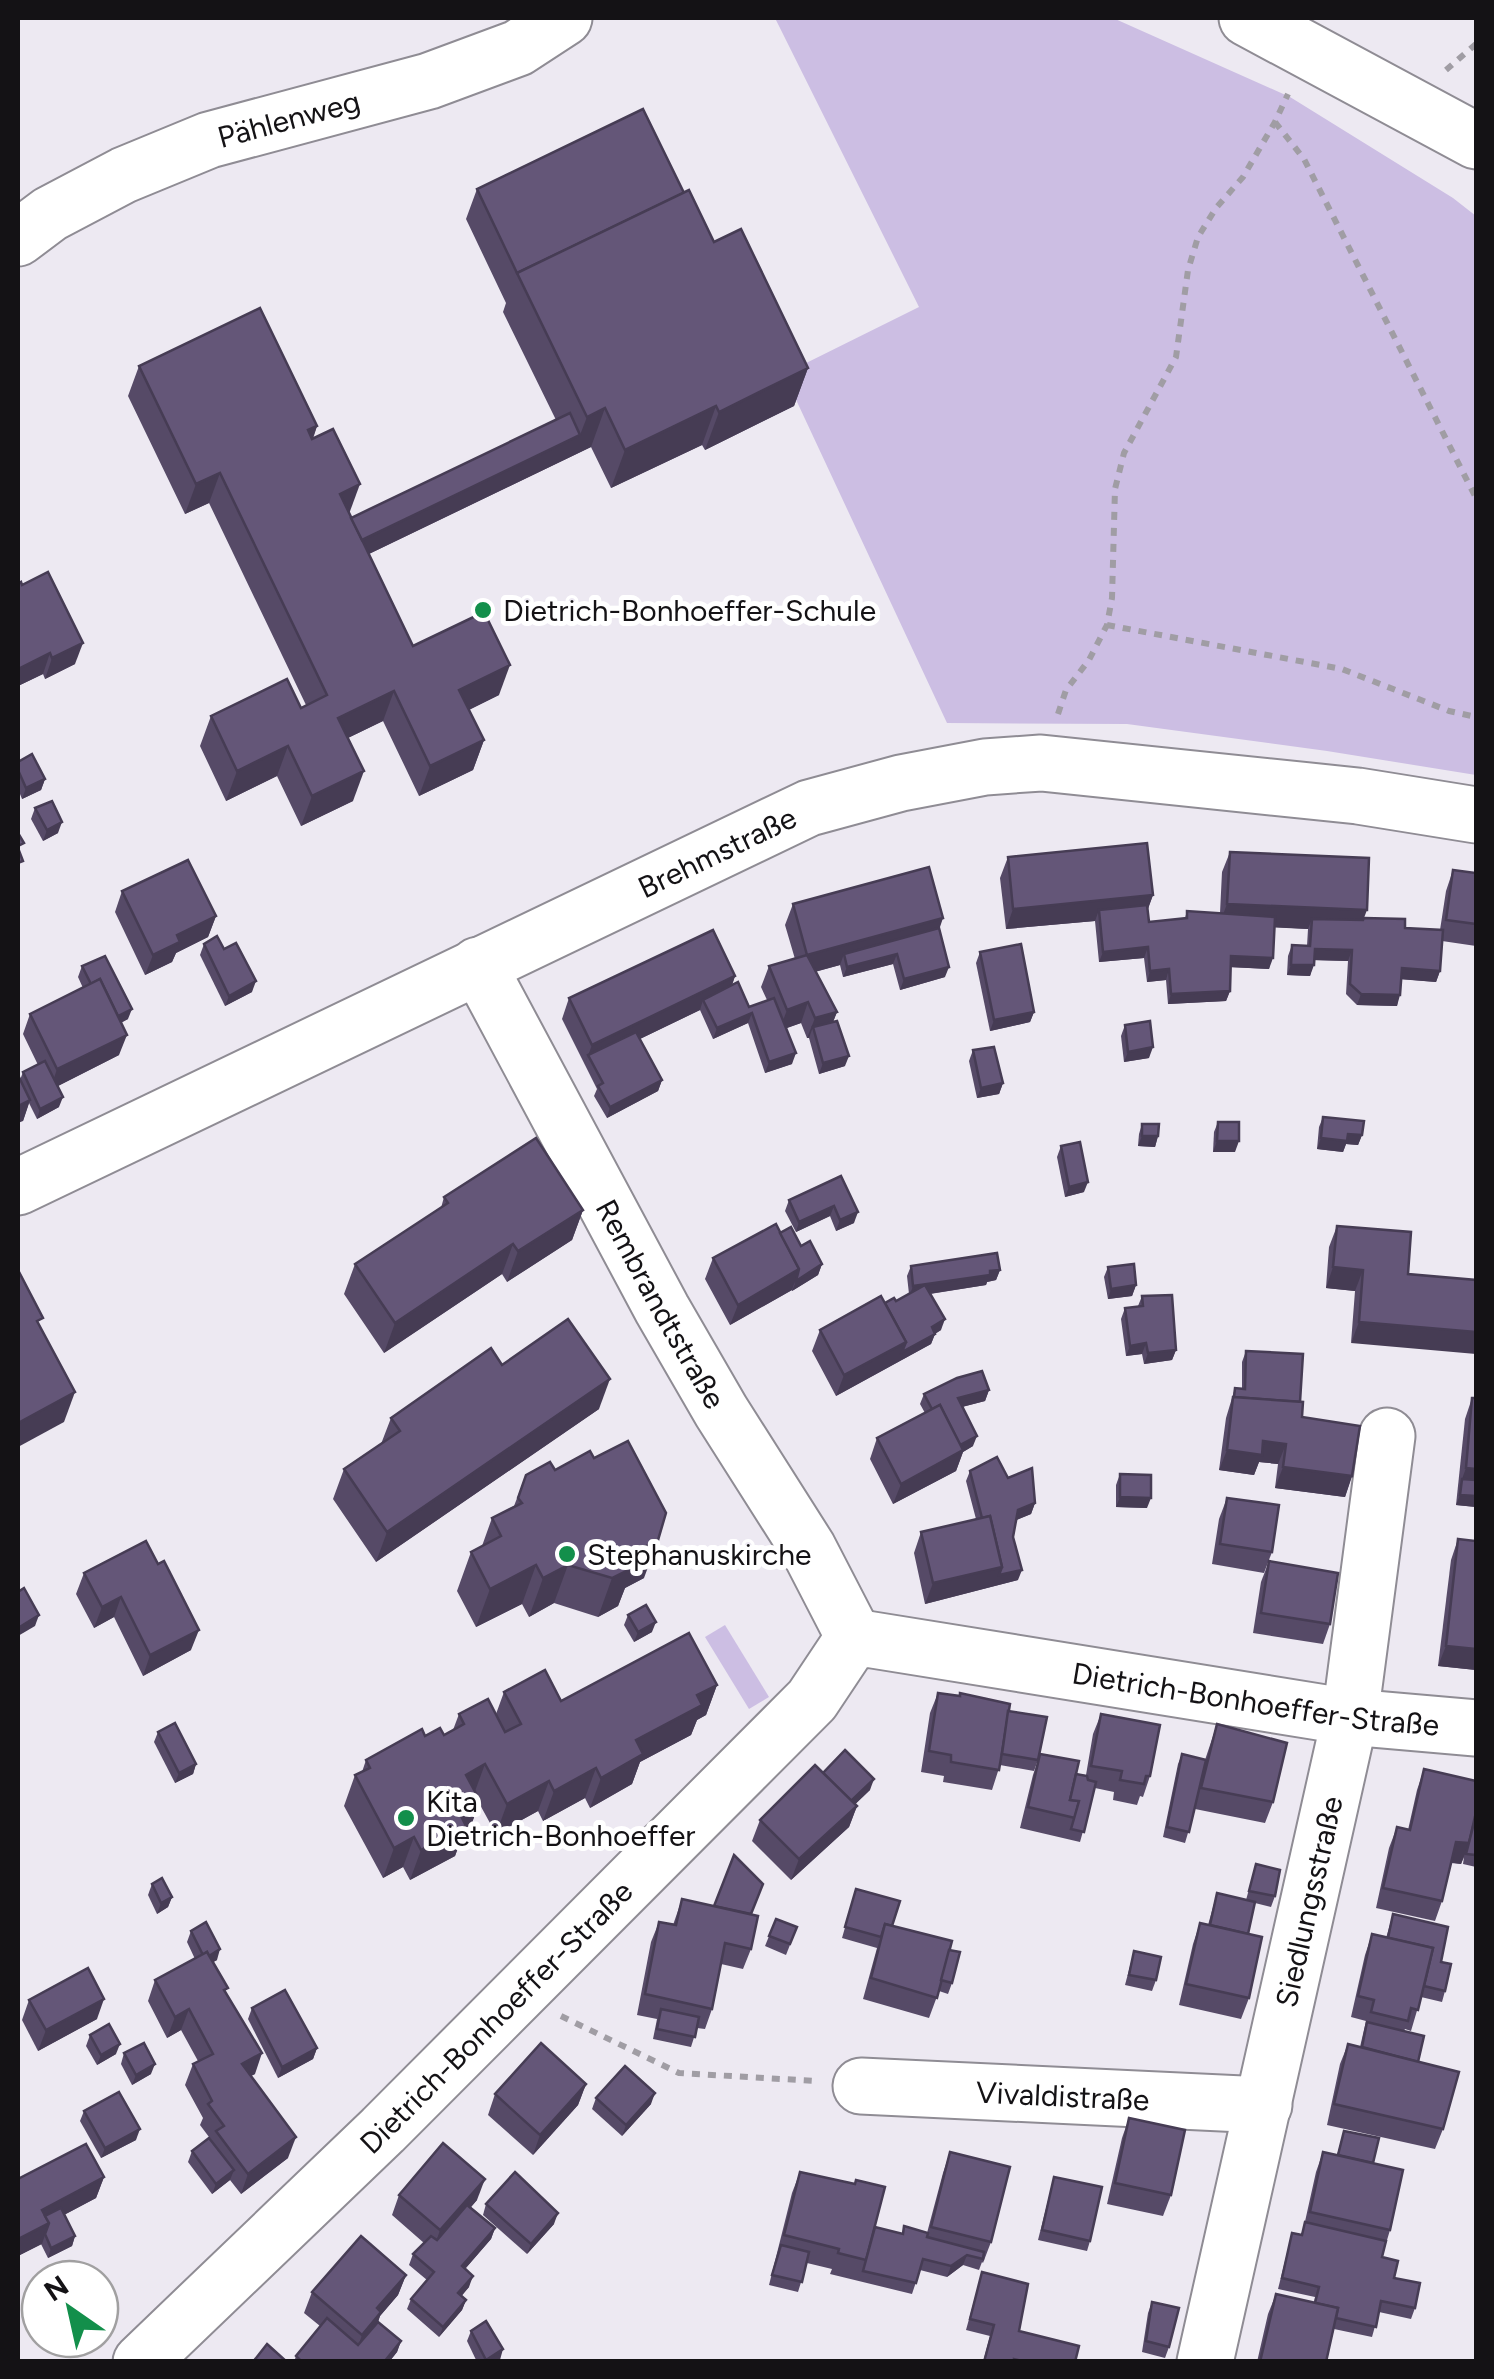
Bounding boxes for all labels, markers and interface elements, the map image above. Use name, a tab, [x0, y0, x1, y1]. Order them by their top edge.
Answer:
street label: Pählenweg	[213, 82, 364, 155]
place label: Dietrich-Bonhoeffer-Schule	[503, 592, 876, 629]
marker: Dietrich-Bonhoeffer-Schule	[472, 599, 494, 621]
street label: Brehmstraße	[632, 798, 802, 906]
street label: Rembrandtstraße	[588, 1193, 734, 1415]
place label: Stephanuskirche	[587, 1536, 811, 1573]
marker: Stephanuskirche	[556, 1543, 578, 1565]
street label: Dietrich-Bonhoeffer-Straße	[1070, 1654, 1441, 1743]
place label: Kita Dietrich-Bonhoeffer	[426, 1783, 695, 1854]
street label: Siedlungsstraße	[1267, 1792, 1350, 2011]
marker: Kita Dietrich-Bonhoeffer	[395, 1807, 417, 1829]
street label: Dietrich-Bonhoeffer-Straße	[352, 1873, 640, 2161]
street label: Vivaldistraße	[975, 2073, 1150, 2118]
north arrow	[20, 2259, 120, 2359]
text: N	[38, 2268, 75, 2308]

